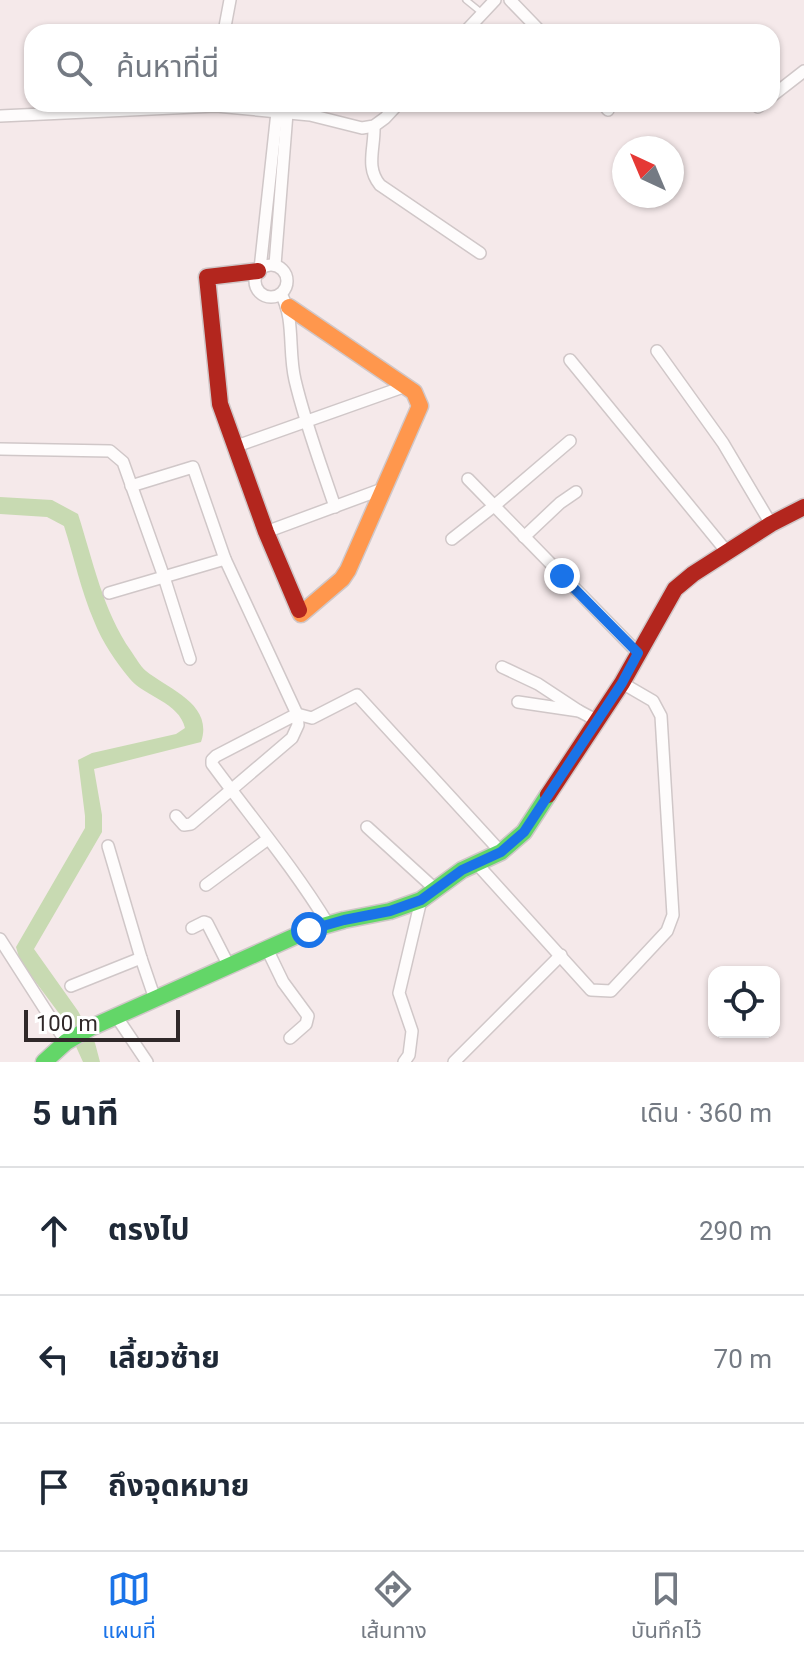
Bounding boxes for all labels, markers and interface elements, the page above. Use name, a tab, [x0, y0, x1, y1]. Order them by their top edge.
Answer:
search box	[24, 24, 780, 112]
icon: search	[52, 46, 96, 90]
text: ค้นหาที่นี่	[116, 49, 219, 84]
north arrow	[612, 136, 684, 208]
route end	[544, 558, 580, 594]
route start	[291, 912, 327, 948]
map controls	[708, 966, 780, 1038]
button: locate	[708, 966, 780, 1038]
scale bar	[24, 1006, 180, 1042]
text: 100 m	[36, 1011, 98, 1036]
text: 5 นาที	[32, 1093, 119, 1133]
text: เดิน · 360 m	[640, 1098, 772, 1128]
icon: ahead	[32, 1209, 76, 1253]
text: ตรงไป	[108, 1212, 190, 1247]
text: 290 m	[699, 1216, 772, 1246]
icon: left	[32, 1337, 76, 1381]
text: เลี้ยวซ้าย	[108, 1340, 220, 1375]
text: 70 m	[714, 1344, 772, 1374]
icon: arrive	[32, 1465, 76, 1509]
text: ถึงจุดหมาย	[108, 1468, 249, 1503]
tab: แผนที่	[102, 1567, 156, 1648]
tab: เส้นทาง	[360, 1567, 427, 1648]
tab: บันทึกไว้	[631, 1567, 702, 1648]

